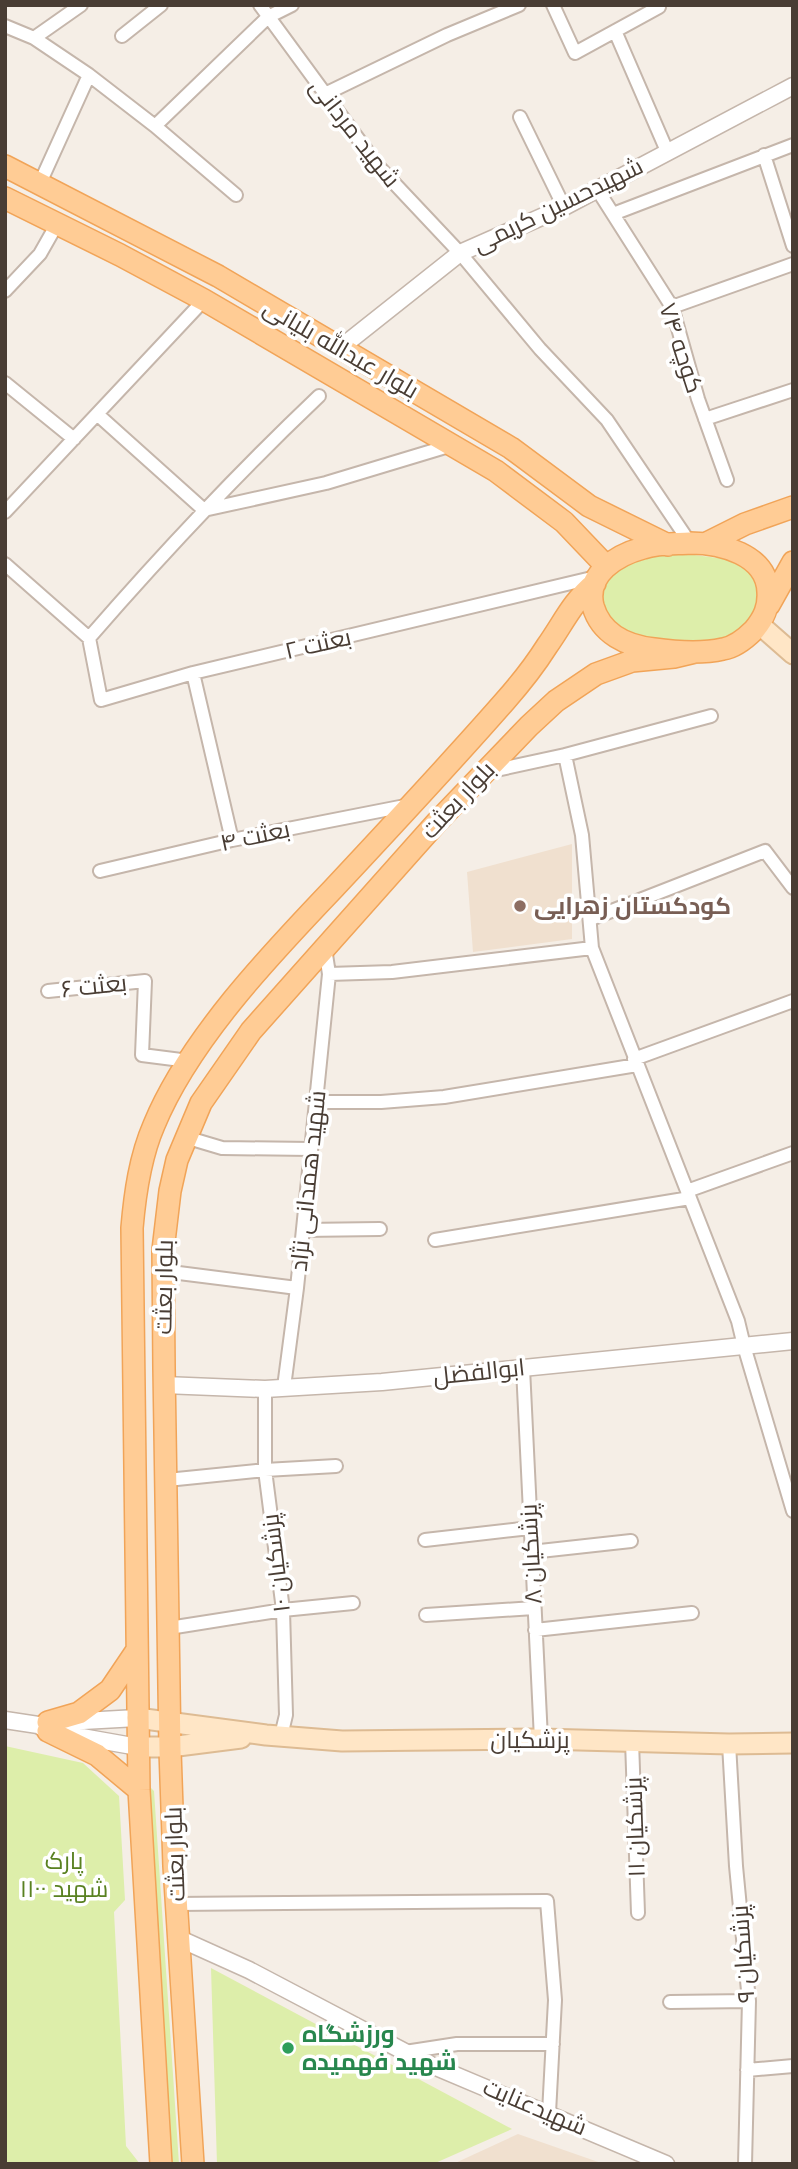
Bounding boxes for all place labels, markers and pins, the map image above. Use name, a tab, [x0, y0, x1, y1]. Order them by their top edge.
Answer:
place label: کودکستان زهرایی	[534, 890, 731, 920]
marker: کودکستان زهرایی	[512, 898, 528, 914]
place label: ورزشگاه شهید فهمیده	[302, 2018, 457, 2076]
marker: ورزشگاه شهید فهمیده	[280, 2040, 296, 2056]

